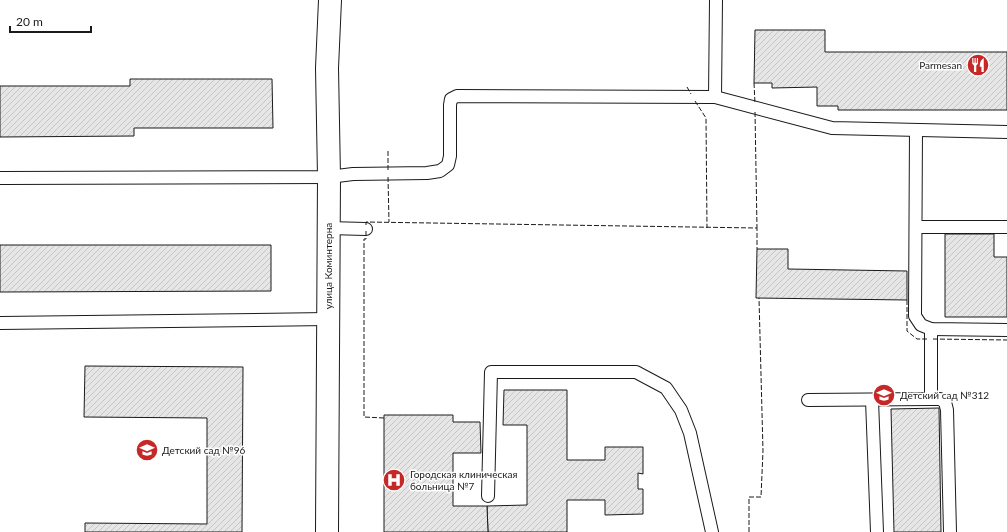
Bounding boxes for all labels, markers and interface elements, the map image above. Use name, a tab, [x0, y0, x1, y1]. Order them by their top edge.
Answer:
scale bar	[10, 8, 91, 34]
text: 20 m	[16, 14, 43, 29]
restaurant icon: Parmesan	[965, 52, 991, 78]
place label: Parmesan	[919, 59, 962, 71]
street label: улица Коминтерна	[322, 223, 334, 309]
school or university icon: Детский сад №312	[871, 382, 897, 408]
place label: Детский сад №312	[900, 389, 989, 401]
school or university icon: Детский сад №96	[134, 437, 160, 463]
place label: Детский сад №96	[162, 444, 245, 456]
hospital icon: Городская клиническая больница №7	[381, 467, 407, 493]
place label: Городская клиническая больница №7	[410, 468, 517, 492]

